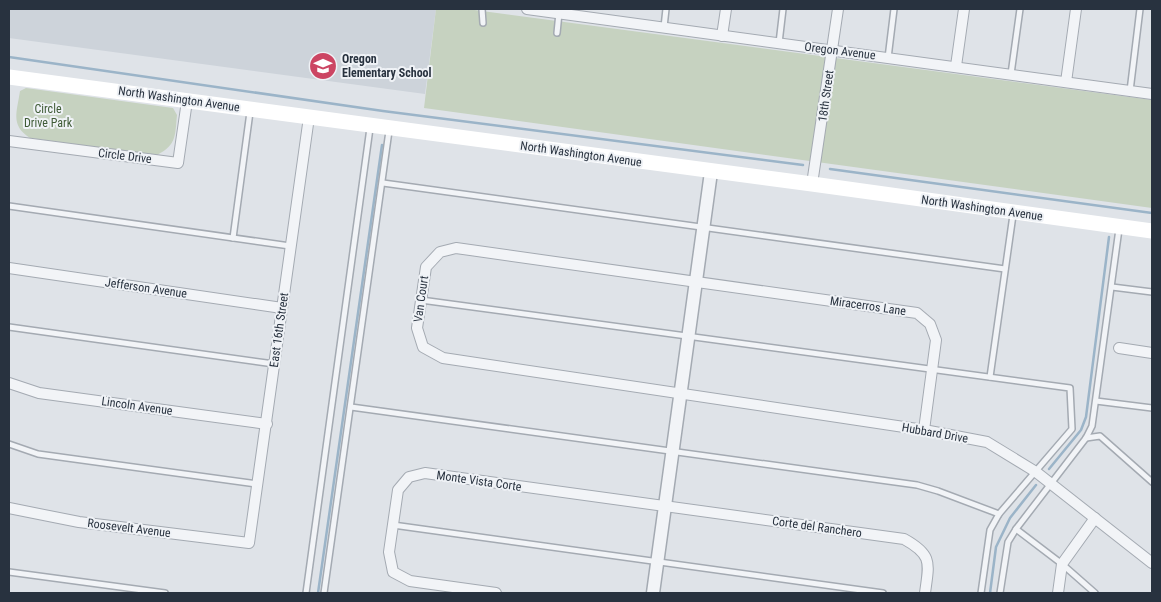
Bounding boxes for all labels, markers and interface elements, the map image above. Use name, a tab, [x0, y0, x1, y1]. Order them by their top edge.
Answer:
street label: Oregon Avenue	[804, 40, 877, 62]
school or university icon: Oregon Elementary School	[308, 51, 338, 81]
place label: Oregon Elementary School	[342, 52, 432, 80]
street label: 18th Street	[815, 69, 837, 123]
street label: North Washington Avenue	[117, 84, 241, 115]
park label: Circle Drive Park	[24, 102, 73, 130]
street label: North Washington Avenue	[519, 139, 643, 170]
street label: Circle Drive	[97, 146, 153, 166]
street label: North Washington Avenue	[920, 193, 1044, 224]
street label: Van Court	[411, 274, 431, 323]
street label: Jefferson Avenue	[104, 275, 188, 301]
street label: East 16th Street	[267, 291, 291, 368]
street label: Miracerros Lane	[829, 294, 907, 318]
street label: Lincoln Avenue	[101, 394, 174, 418]
street label: Hubbard Drive	[901, 420, 970, 446]
street label: Monte Vista Corte	[436, 468, 523, 494]
street label: Corte del Ranchero	[771, 514, 863, 540]
street label: Roosevelt Avenue	[87, 516, 172, 540]

